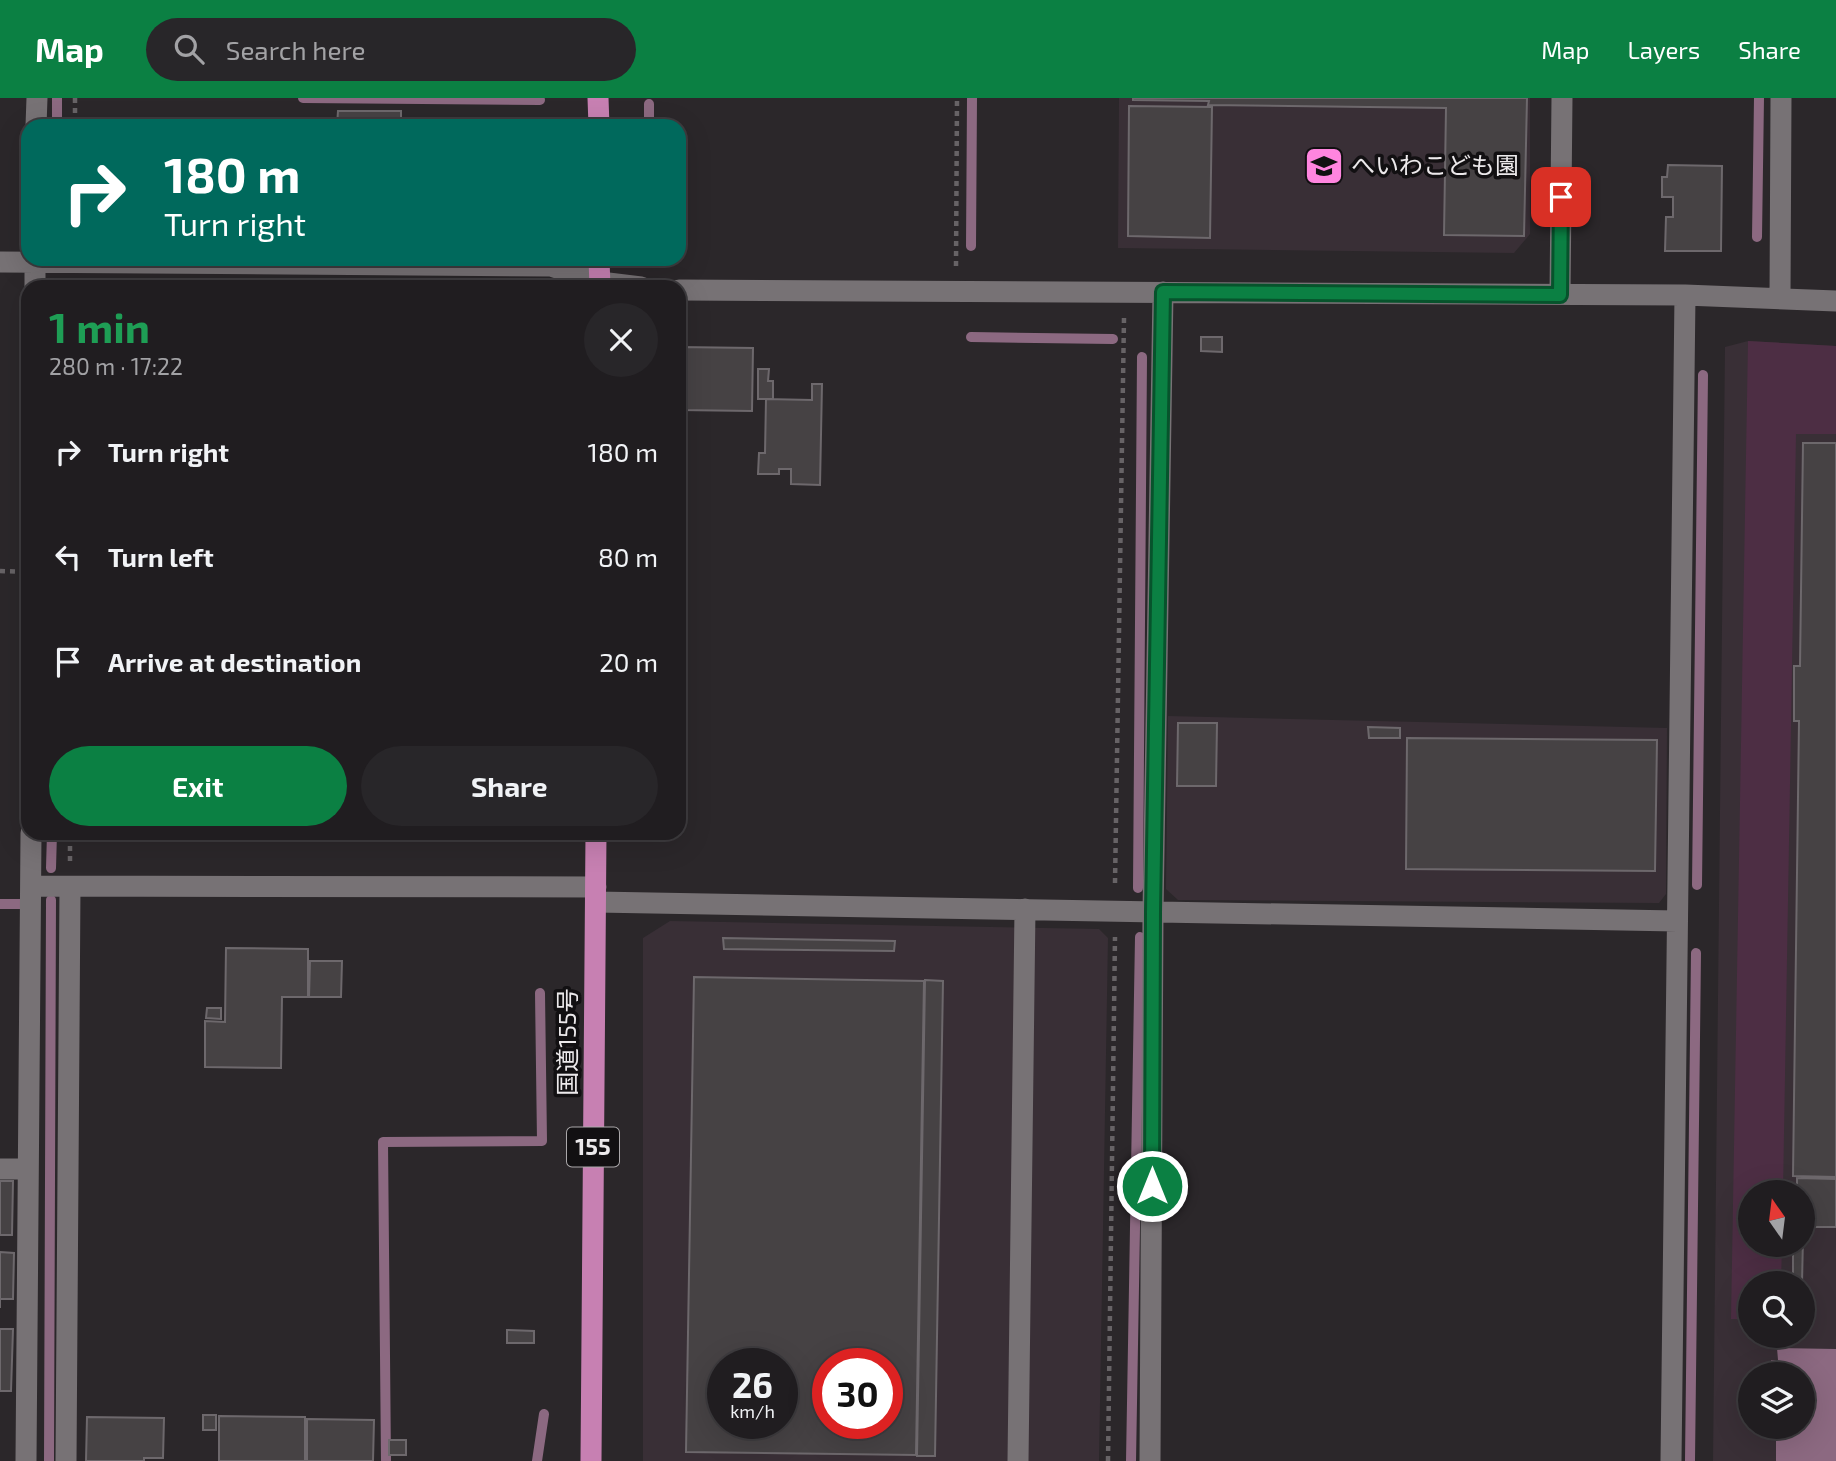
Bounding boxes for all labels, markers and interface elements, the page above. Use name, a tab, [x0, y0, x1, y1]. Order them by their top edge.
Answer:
search box	[146, 18, 636, 81]
text: Map	[35, 29, 104, 69]
icon: search	[170, 30, 208, 68]
text: Search here	[226, 34, 365, 65]
text: Map	[1541, 35, 1589, 64]
text: Layers	[1627, 35, 1700, 64]
text: Share	[1738, 35, 1801, 64]
text: 180 m	[164, 144, 300, 203]
school or university icon: へいわこども園	[1303, 145, 1345, 187]
icon: right	[49, 147, 140, 238]
place label: へいわこども園	[1351, 150, 1519, 179]
pin	[1531, 167, 1591, 227]
icon: arrive	[1542, 178, 1580, 216]
text: Turn right	[164, 204, 306, 242]
text: 1 min	[49, 301, 150, 351]
button: close	[584, 303, 658, 377]
text: 280 m · 17:22	[49, 352, 183, 380]
icon: right	[49, 433, 87, 471]
text: Turn right	[108, 436, 229, 467]
text: 180 m	[588, 436, 658, 467]
icon: left	[49, 538, 87, 576]
text: Turn left	[108, 541, 214, 572]
text: 80 m	[598, 541, 658, 572]
icon: arrive	[49, 643, 87, 681]
text: Arrive at destination	[108, 646, 361, 677]
text: 20 m	[599, 646, 658, 677]
button: Exit	[49, 746, 347, 826]
button: Share	[361, 746, 658, 826]
street label: 国道155号	[552, 988, 581, 1096]
road number: 155	[567, 1128, 619, 1166]
position arrow	[1115, 1149, 1189, 1223]
north arrow	[1738, 1180, 1815, 1256]
map controls	[1738, 1180, 1815, 1439]
button: search	[1738, 1271, 1815, 1348]
speed limit sign: 30	[812, 1348, 903, 1439]
button: layers	[1738, 1362, 1815, 1439]
text: 26	[732, 1363, 773, 1405]
text: km/h	[730, 1400, 775, 1422]

